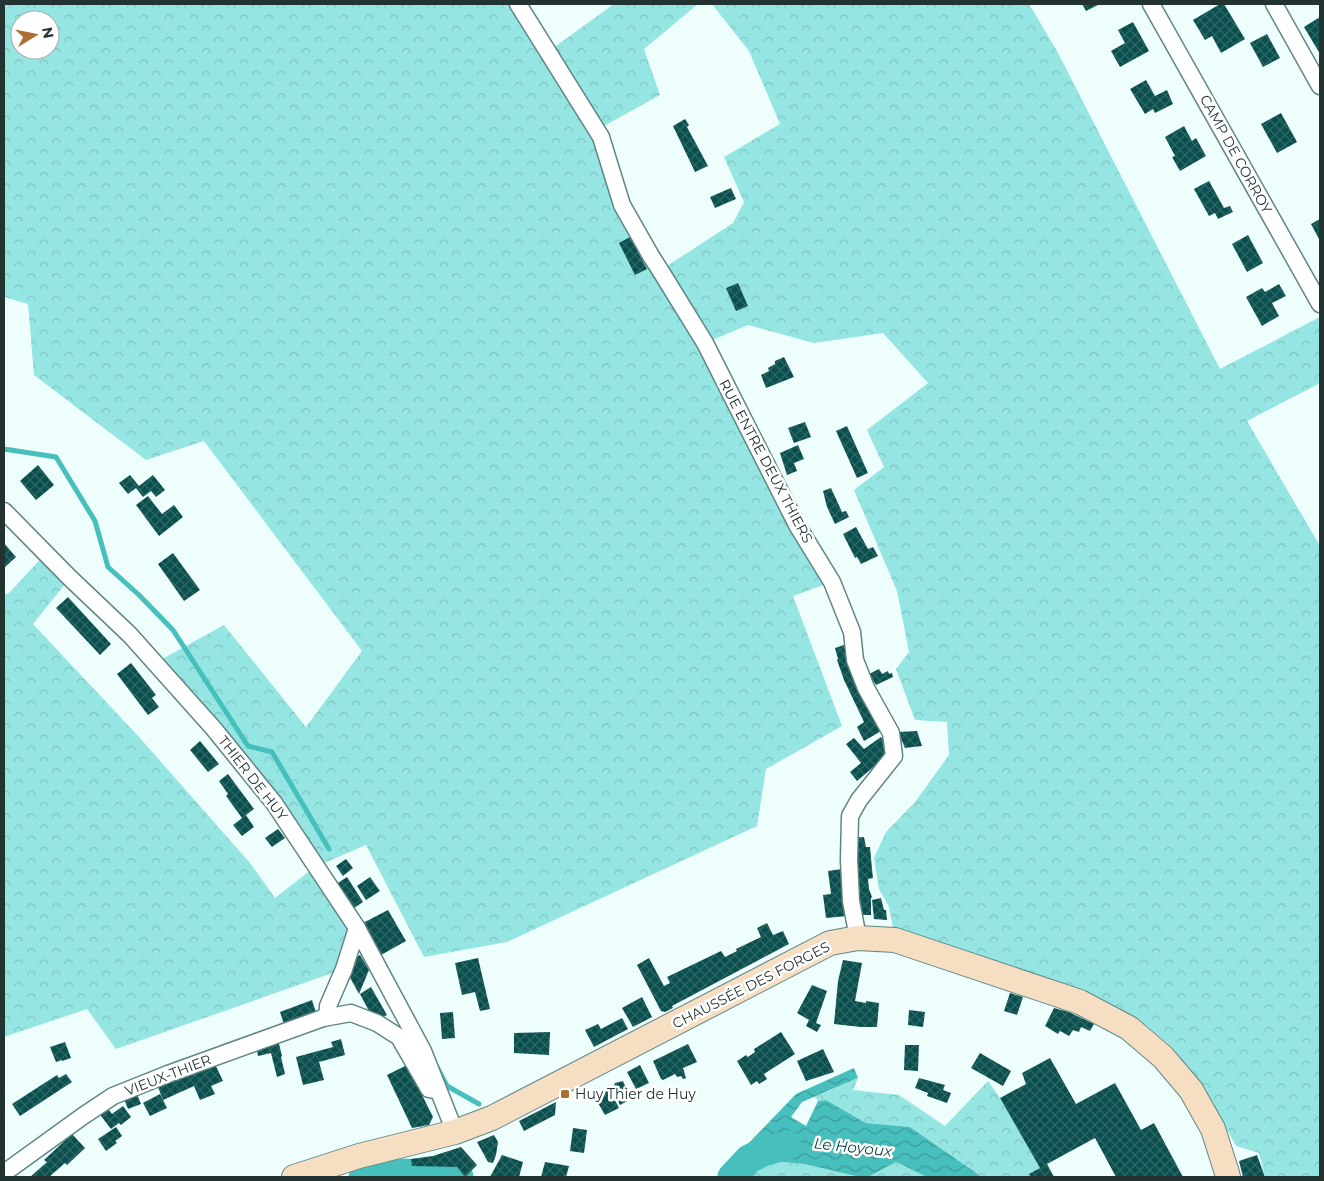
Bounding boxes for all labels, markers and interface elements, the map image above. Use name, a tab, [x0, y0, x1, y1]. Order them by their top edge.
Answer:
north arrow	[10, 10, 60, 60]
text: N	[38, 26, 58, 40]
street label: CAMP DE CORROY	[1196, 91, 1276, 217]
street label: RUE ENTRE DEUX THIERS	[715, 376, 817, 546]
street label: THIER DE HUY	[214, 732, 292, 824]
street label: CHAUSSÉE DES FORGES	[669, 937, 833, 1033]
street label: VIEUX-THIER	[122, 1050, 214, 1100]
place label: Huy Thier de Huy	[575, 1085, 696, 1103]
marker: Huy Thier de Huy	[559, 1088, 571, 1100]
water label: Le Hoyoux	[813, 1133, 894, 1161]

